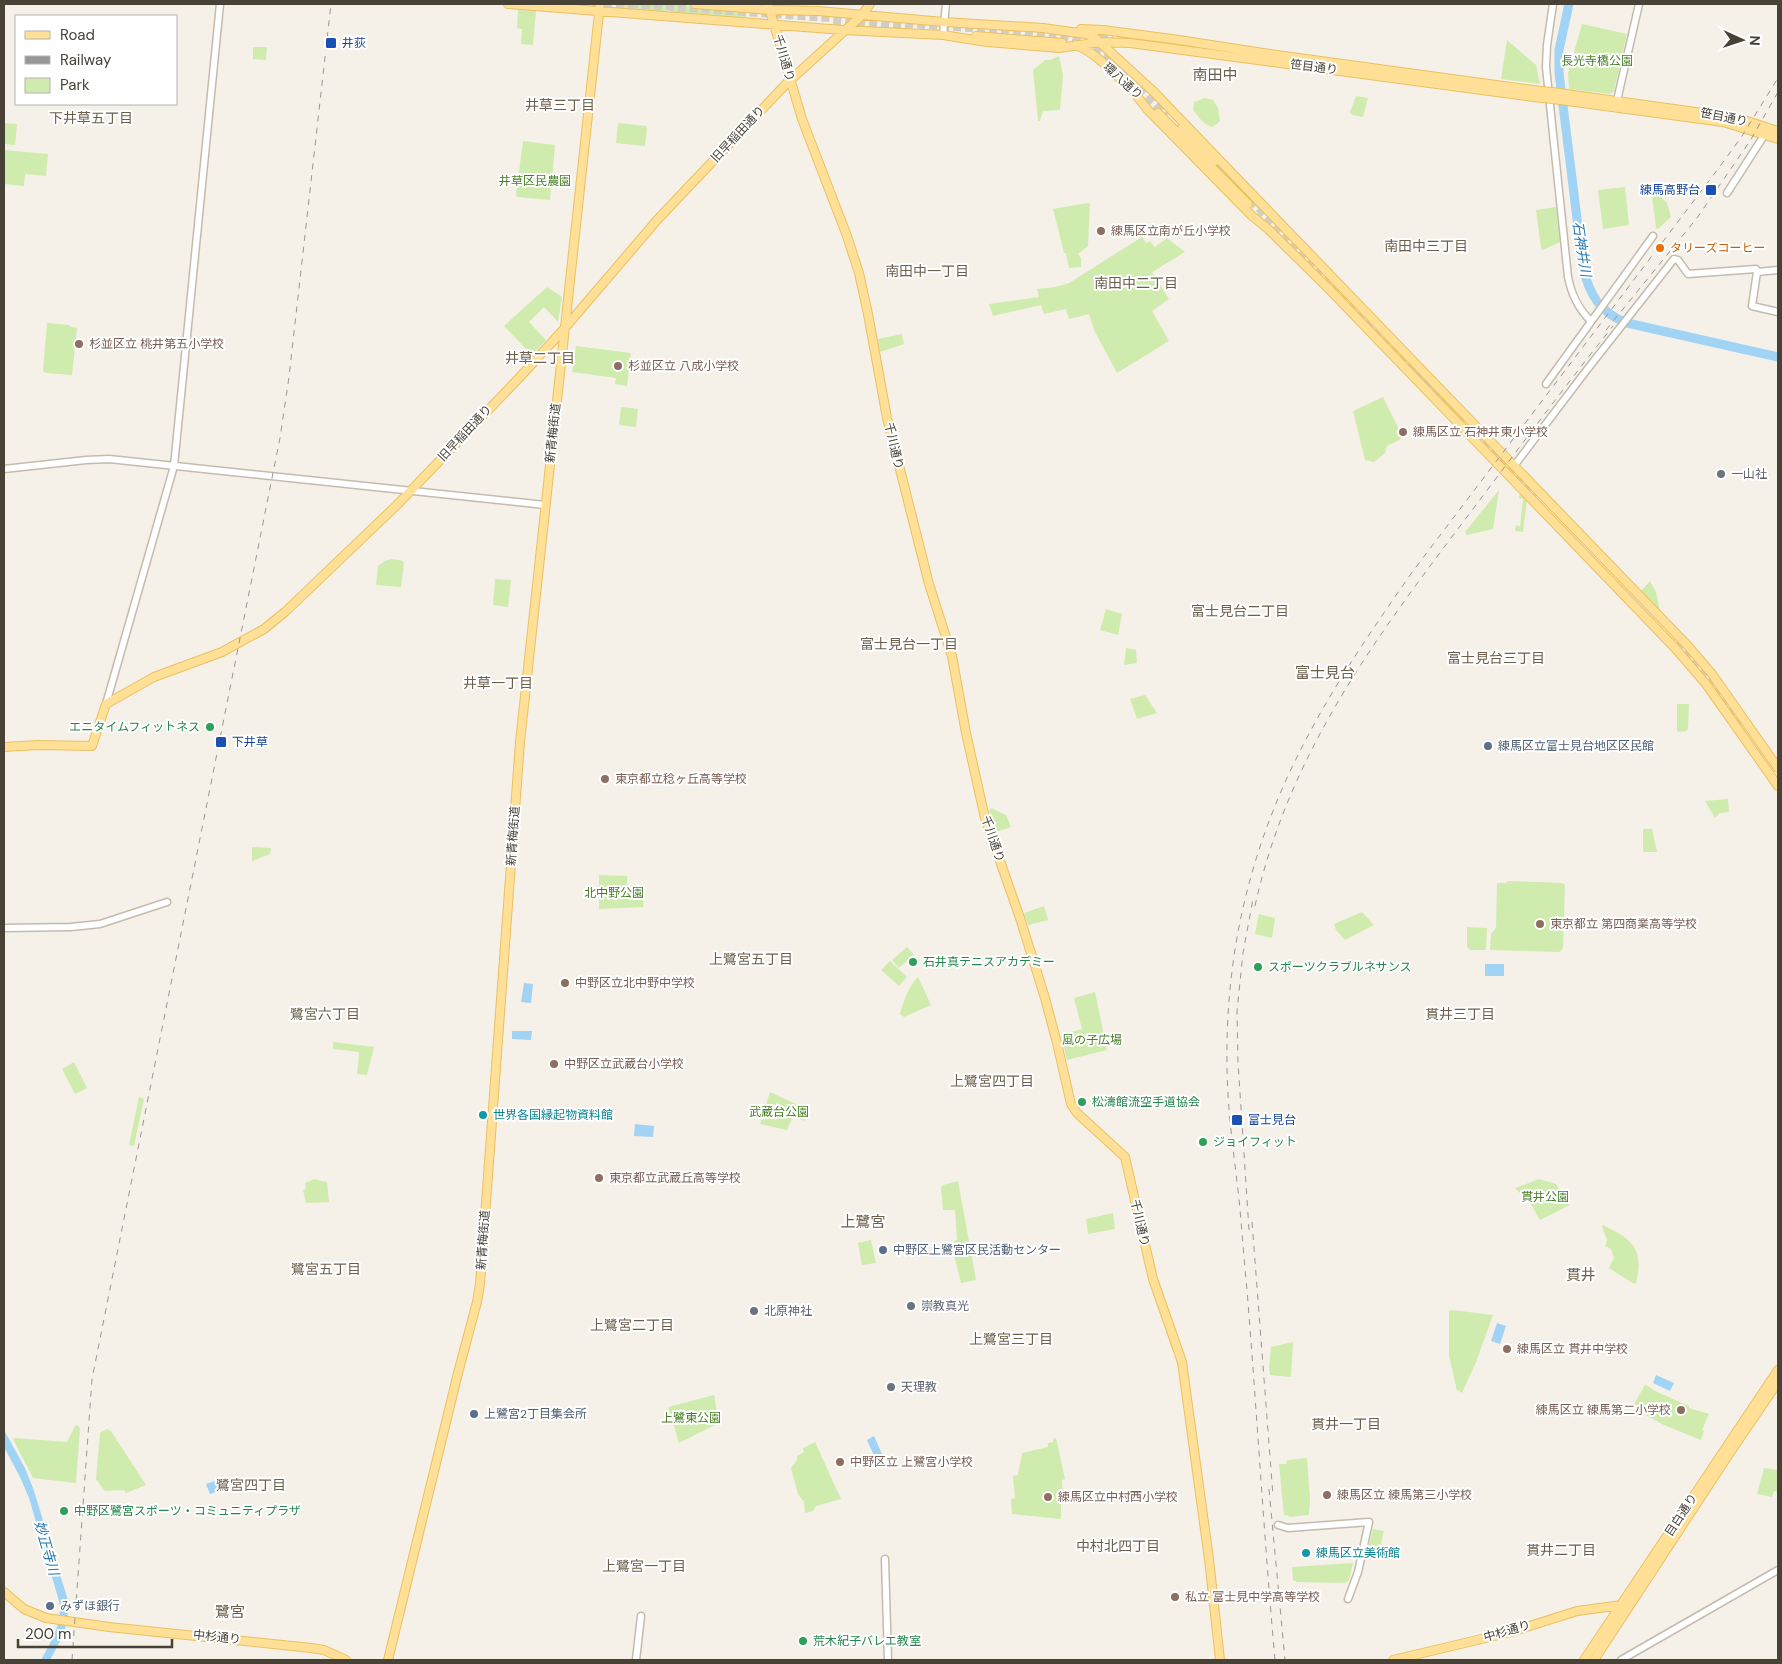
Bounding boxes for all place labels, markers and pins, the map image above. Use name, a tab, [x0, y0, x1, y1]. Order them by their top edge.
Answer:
place label: 井荻	[342, 35, 366, 51]
marker: 井荻	[324, 36, 338, 50]
place label: 練馬高野台	[1640, 182, 1700, 198]
marker: 練馬高野台	[1704, 183, 1718, 197]
place label: 練馬区立南が丘小学校	[1111, 223, 1231, 239]
marker: 練馬区立南が丘小学校	[1095, 225, 1107, 237]
place label: タリーズコーヒー	[1670, 240, 1765, 256]
marker: タリーズコーヒー	[1654, 242, 1666, 254]
place label: 杉並区立 桃井第五小学校	[89, 336, 224, 352]
marker: 杉並区立 桃井第五小学校	[73, 338, 85, 350]
place label: 杉並区立 八成小学校	[628, 358, 739, 374]
marker: 杉並区立 八成小学校	[612, 360, 624, 372]
place label: 練馬区立 石神井東小学校	[1413, 424, 1548, 440]
marker: 練馬区立 石神井東小学校	[1397, 426, 1409, 438]
place label: 一山社	[1731, 466, 1767, 482]
marker: 一山社	[1715, 468, 1727, 480]
place label: エニタイムフィットネス	[69, 719, 200, 735]
marker: エニタイムフィットネス	[204, 721, 216, 733]
place label: 下井草	[232, 734, 268, 750]
marker: 下井草	[214, 735, 228, 749]
place label: 練馬区立富士見台地区区民館	[1498, 738, 1654, 754]
marker: 練馬区立富士見台地区区民館	[1482, 740, 1494, 752]
place label: 東京都立稔ヶ丘高等学校	[615, 771, 747, 787]
marker: 東京都立稔ヶ丘高等学校	[599, 773, 611, 785]
place label: 東京都立 第四商業高等学校	[1550, 916, 1697, 932]
marker: 東京都立 第四商業高等学校	[1534, 918, 1546, 930]
place label: 石井真テニスアカデミー	[923, 954, 1055, 970]
marker: 石井真テニスアカデミー	[907, 956, 919, 968]
place label: スポーツクラブルネサンス	[1268, 959, 1412, 975]
marker: スポーツクラブルネサンス	[1252, 961, 1264, 973]
place label: 中野区立北中野中学校	[575, 975, 695, 991]
marker: 中野区立北中野中学校	[559, 977, 571, 989]
place label: 中野区立武蔵台小学校	[564, 1056, 684, 1072]
marker: 中野区立武蔵台小学校	[548, 1058, 560, 1070]
place label: 松濤館流空手道協会	[1092, 1094, 1200, 1110]
marker: 松濤館流空手道協会	[1076, 1096, 1088, 1108]
place label: 世界各国縁起物資料館	[493, 1107, 613, 1123]
marker: 世界各国縁起物資料館	[477, 1109, 489, 1121]
place label: 富士見台	[1248, 1112, 1296, 1128]
marker: 富士見台	[1230, 1113, 1244, 1127]
place label: ジョイフィット	[1213, 1134, 1297, 1150]
marker: ジョイフィット	[1197, 1136, 1209, 1148]
place label: 東京都立武蔵丘高等学校	[609, 1170, 741, 1186]
marker: 東京都立武蔵丘高等学校	[593, 1172, 605, 1184]
place label: 中野区上鷺宮区民活動センター	[893, 1242, 1061, 1258]
marker: 中野区上鷺宮区民活動センター	[877, 1244, 889, 1256]
place label: 崇教真光	[921, 1298, 969, 1314]
marker: 崇教真光	[905, 1300, 917, 1312]
place label: 北原神社	[764, 1303, 812, 1319]
marker: 北原神社	[748, 1305, 760, 1317]
place label: 練馬区立 貫井中学校	[1517, 1341, 1628, 1357]
marker: 練馬区立 貫井中学校	[1501, 1343, 1513, 1355]
place label: 天理教	[901, 1379, 937, 1395]
marker: 天理教	[885, 1381, 897, 1393]
place label: 練馬区立 練馬第二小学校	[1536, 1402, 1671, 1418]
marker: 練馬区立 練馬第二小学校	[1675, 1404, 1687, 1416]
place label: 上鷺宮2丁目集会所	[484, 1406, 587, 1422]
marker: 上鷺宮2丁目集会所	[468, 1408, 480, 1420]
place label: 中野区立 上鷺宮小学校	[850, 1454, 973, 1470]
marker: 中野区立 上鷺宮小学校	[834, 1456, 846, 1468]
place label: 練馬区立 練馬第三小学校	[1337, 1487, 1472, 1503]
place label: 練馬区立中村西小学校	[1058, 1489, 1178, 1505]
marker: 練馬区立 練馬第三小学校	[1321, 1489, 1333, 1501]
marker: 練馬区立中村西小学校	[1042, 1491, 1054, 1503]
place label: 中野区鷺宮スポーツ・コミュニティプラザ	[74, 1503, 301, 1519]
marker: 中野区鷺宮スポーツ・コミュニティプラザ	[58, 1505, 70, 1517]
place label: 練馬区立美術館	[1316, 1545, 1400, 1561]
marker: 練馬区立美術館	[1300, 1547, 1312, 1559]
place label: 私立 富士見中学高等学校	[1185, 1589, 1320, 1605]
marker: 私立 富士見中学高等学校	[1169, 1591, 1181, 1603]
place label: みずほ銀行	[60, 1598, 120, 1614]
marker: みずほ銀行	[44, 1600, 56, 1612]
place label: 荒木紀子バレエ教室	[813, 1633, 921, 1649]
marker: 荒木紀子バレエ教室	[797, 1635, 809, 1647]

